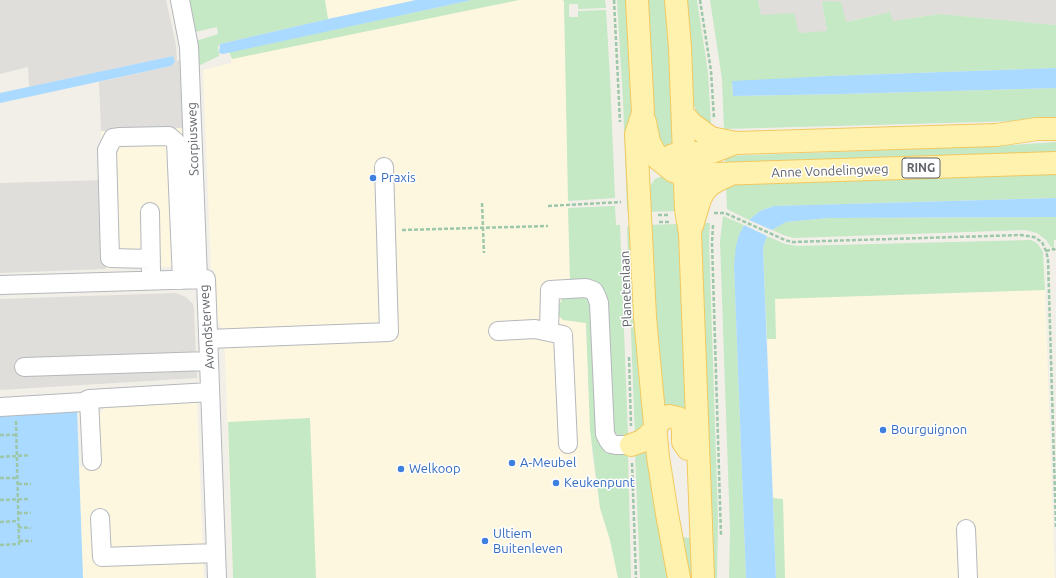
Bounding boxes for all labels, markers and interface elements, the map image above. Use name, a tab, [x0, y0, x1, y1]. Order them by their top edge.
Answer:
street label: Scorpiusweg	[184, 102, 202, 176]
road number: RING	[902, 158, 940, 178]
street label: Anne Vondelingweg	[771, 161, 889, 181]
place label: Praxis	[381, 170, 416, 186]
marker: Praxis	[368, 173, 378, 183]
street label: Planetenlaan	[617, 251, 635, 327]
street label: Avondsterweg	[196, 284, 218, 370]
place label: Bourguignon	[891, 422, 967, 438]
marker: Bourguignon	[878, 425, 888, 435]
place label: A-Meubel	[520, 455, 576, 471]
marker: A-Meubel	[507, 458, 517, 468]
place label: Welkoop	[409, 461, 461, 477]
marker: Welkoop	[396, 464, 406, 474]
place label: Keukenpunt	[564, 475, 635, 491]
marker: Keukenpunt	[551, 478, 561, 488]
place label: Ultiem Buitenleven	[493, 526, 563, 557]
marker: Ultiem Buitenleven	[480, 536, 490, 546]

